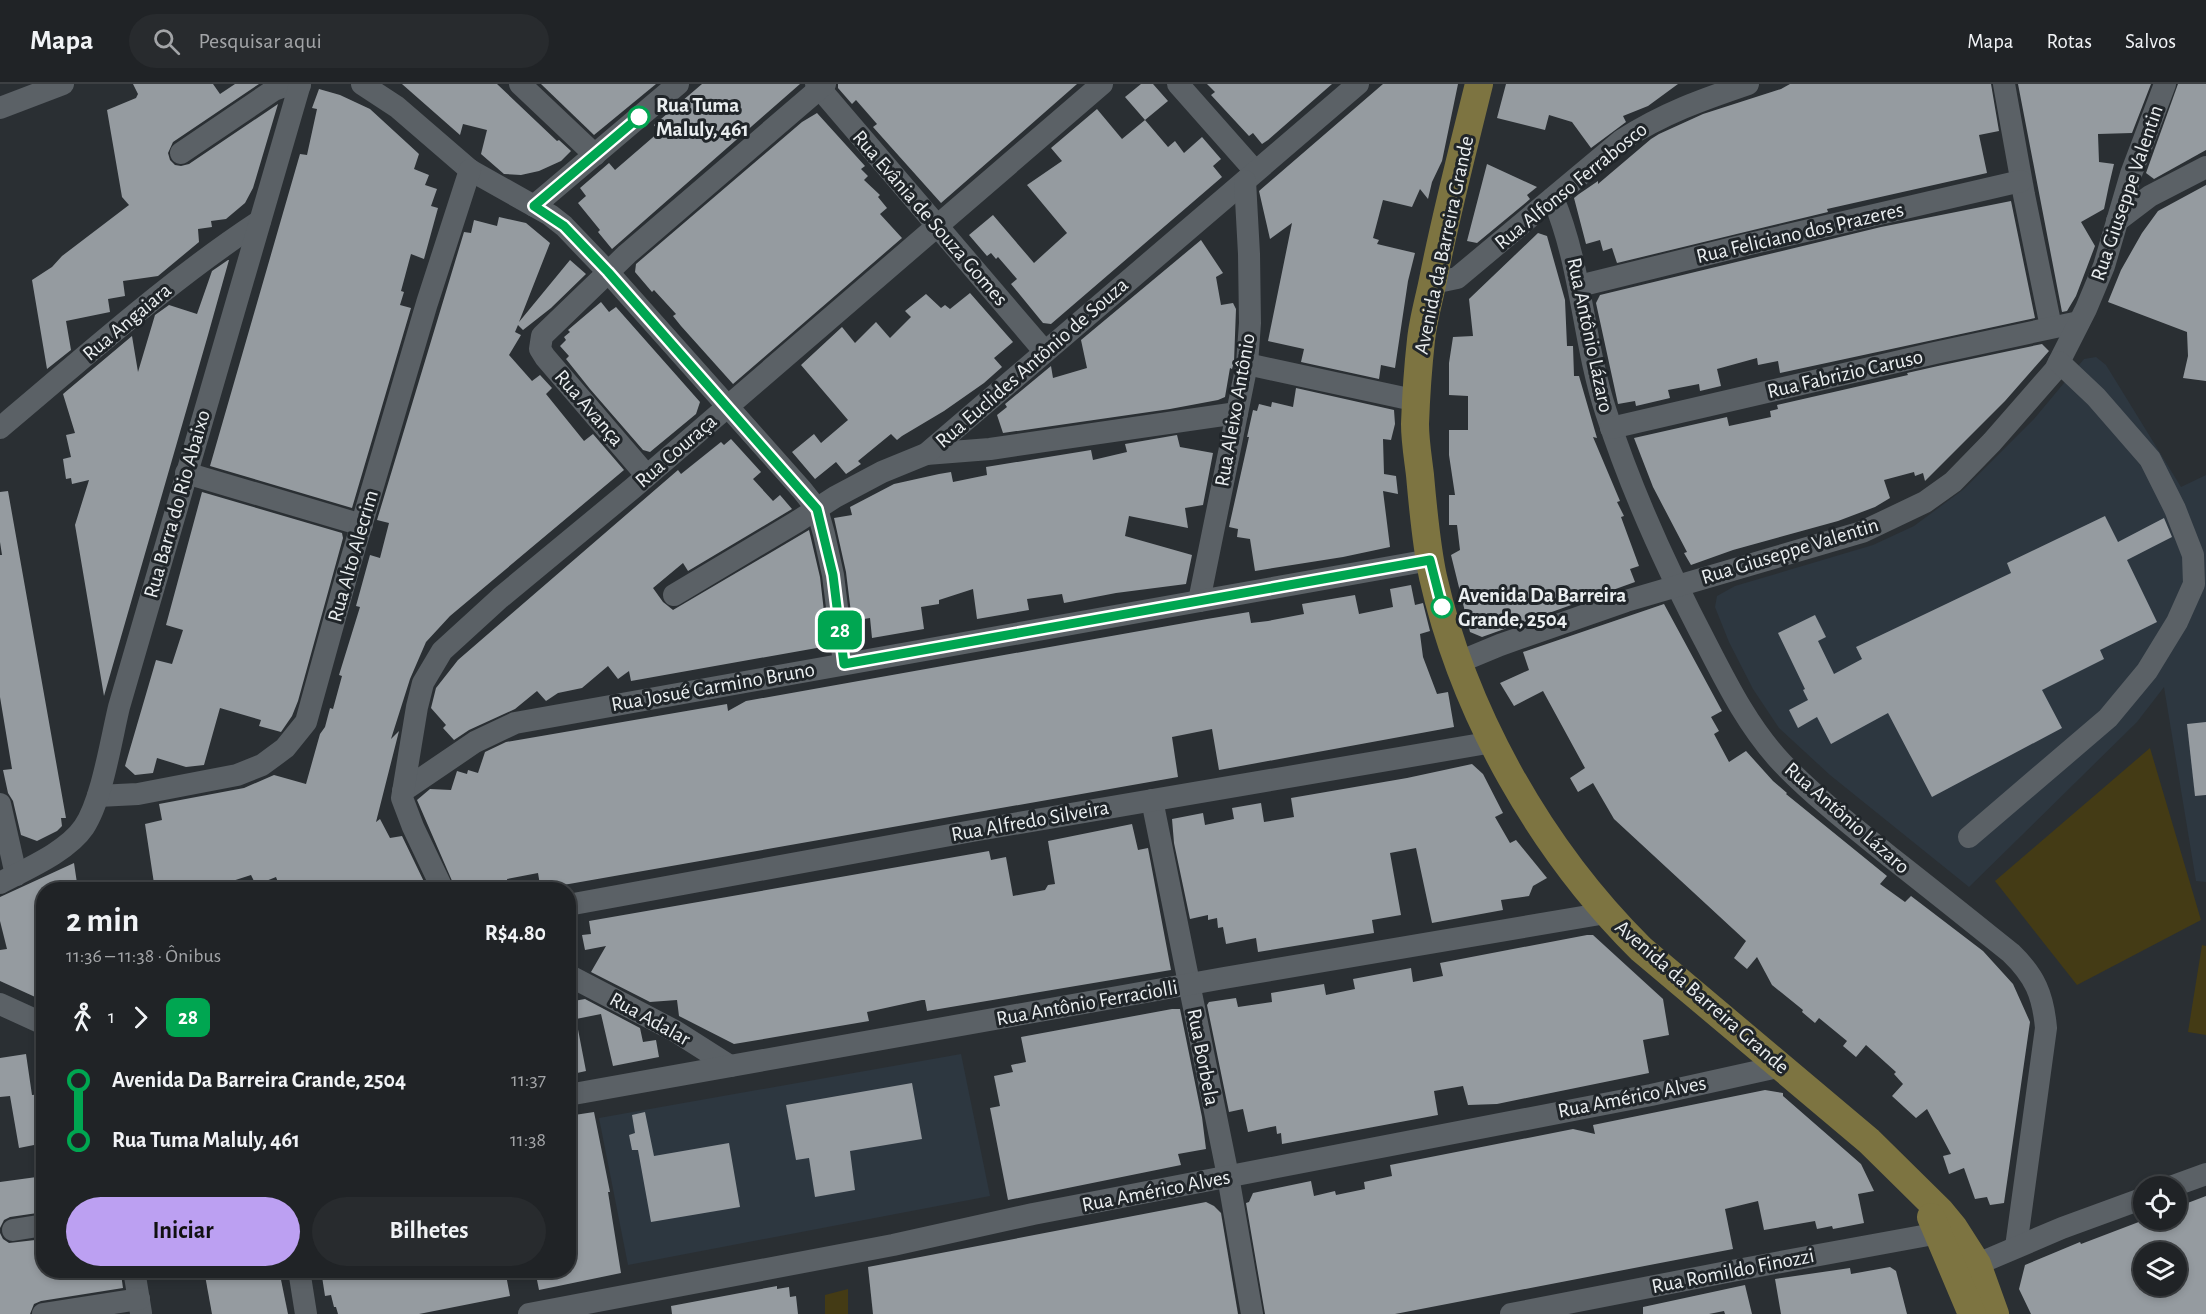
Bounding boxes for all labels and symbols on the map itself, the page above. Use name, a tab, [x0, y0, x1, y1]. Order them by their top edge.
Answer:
place label: Rua Tuma Maluly, 461	[656, 95, 749, 140]
street label: Rua Giuseppe Valentin	[2087, 102, 2167, 284]
marker: Rua Tuma Maluly, 461	[628, 106, 650, 128]
street label: Rua Alfonso Ferrabosco	[1491, 118, 1651, 254]
street label: Rua Evânia de Souza Gomes	[848, 126, 1012, 310]
street label: Avenida da Barreira Grande	[1411, 134, 1477, 356]
street label: Rua Feliciano dos Prazeres	[1694, 199, 1906, 267]
street label: Rua Antônio Lázaro	[1563, 256, 1617, 414]
street label: Rua Euclides Antônio de Souza	[932, 274, 1133, 452]
street label: Rua Angaiara	[79, 279, 175, 365]
street label: Rua Aleixo Antônio	[1211, 332, 1259, 488]
street label: Rua Fabrizio Caruso	[1765, 346, 1925, 402]
street label: Rua Avança	[550, 366, 628, 450]
street label: Rua Barra do Rio Abaixo	[140, 408, 214, 600]
street label: Rua Couraça	[631, 410, 721, 492]
street label: Rua Alto Alecrim	[324, 488, 382, 624]
street label: Rua Giuseppe Valentin	[1699, 514, 1881, 588]
place label: Avenida Da Barreira Grande, 2504	[1458, 585, 1626, 630]
marker: Avenida Da Barreira Grande, 2504	[1431, 596, 1453, 618]
line badge: 28	[813, 610, 867, 650]
street label: Rua Josué Carmino Bruno	[610, 659, 816, 715]
street label: Rua Antônio Lázaro	[1781, 758, 1913, 878]
street label: Rua Alfredo Silveira	[950, 797, 1111, 845]
street label: Avenida da Barreira Grande	[1611, 916, 1793, 1078]
street label: Rua Antônio Ferraciolli	[995, 977, 1179, 1029]
street label: Rua Adalar	[606, 988, 694, 1050]
street label: Rua Borbela	[1183, 1007, 1223, 1108]
street label: Rua Américo Alves	[1556, 1072, 1708, 1122]
street label: Rua Américo Alves	[1080, 1166, 1232, 1216]
street label: Rua Romildo Finozzi	[1650, 1245, 1816, 1297]

